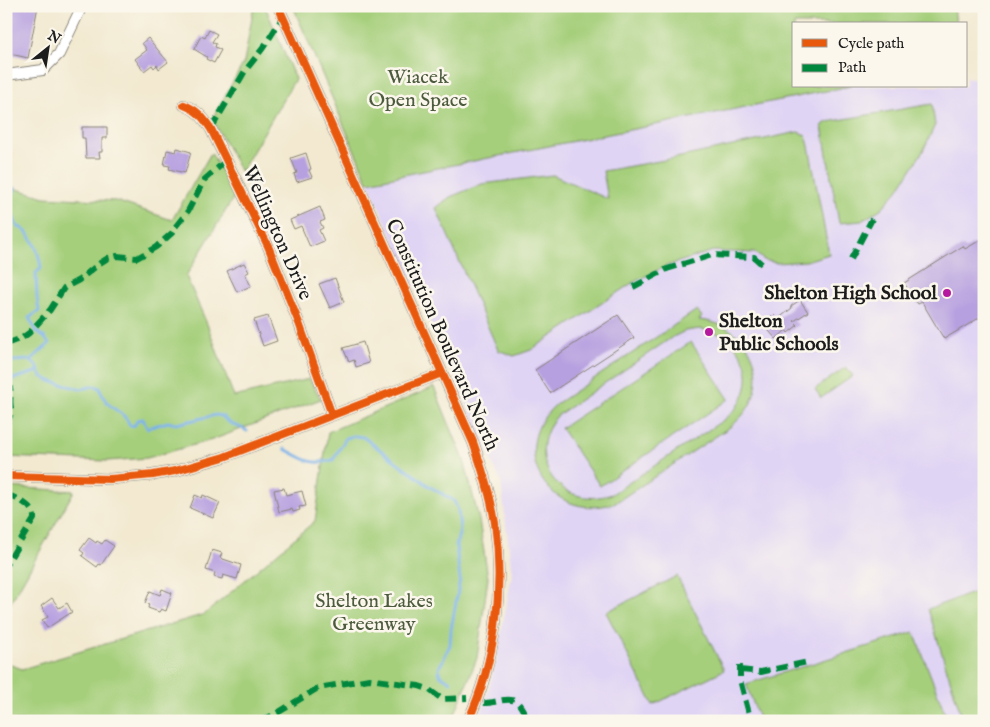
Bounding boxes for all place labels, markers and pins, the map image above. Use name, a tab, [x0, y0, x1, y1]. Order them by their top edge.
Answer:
place label: Shelton High School	[764, 281, 938, 306]
marker: Shelton High School	[941, 287, 953, 299]
place label: Shelton Public Schools	[719, 309, 839, 357]
marker: Shelton Public Schools	[703, 326, 715, 338]

